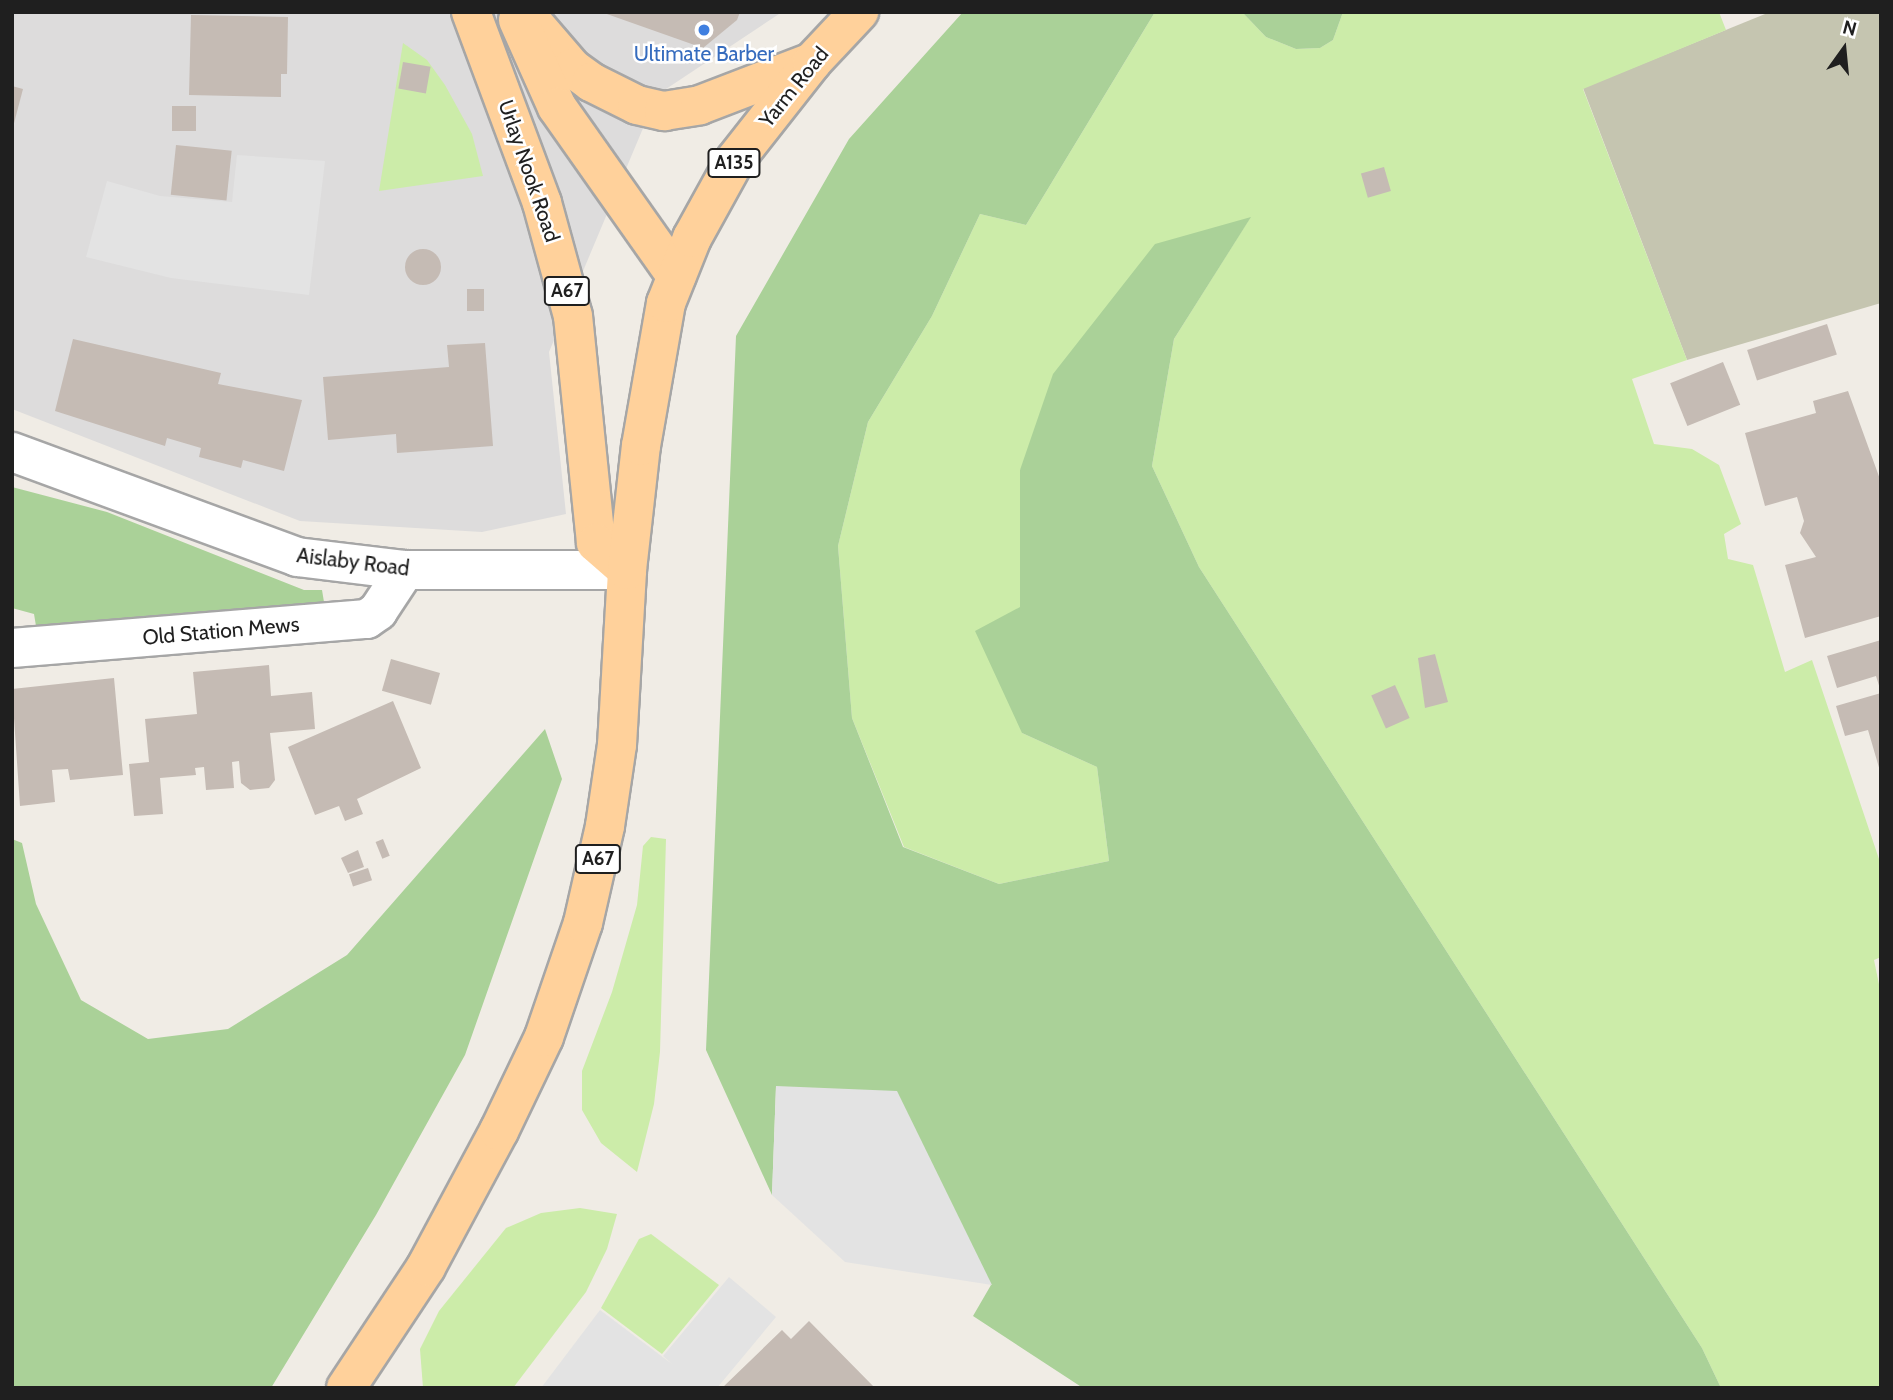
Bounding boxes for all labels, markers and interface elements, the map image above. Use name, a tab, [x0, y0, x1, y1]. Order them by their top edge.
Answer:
north arrow	[1809, 14, 1879, 84]
text: N	[1840, 15, 1859, 41]
marker: Ultimate Barber	[696, 22, 712, 38]
place label: Ultimate Barber	[634, 41, 774, 67]
street label: Yarm Road	[754, 42, 834, 132]
street label: Urlay Nook Road	[493, 97, 565, 245]
road number: A135	[706, 148, 762, 178]
road number: A67	[542, 276, 592, 306]
street label: Aislaby Road	[295, 543, 411, 581]
street label: Old Station Mews	[142, 612, 300, 650]
road number: A67	[574, 844, 622, 874]

